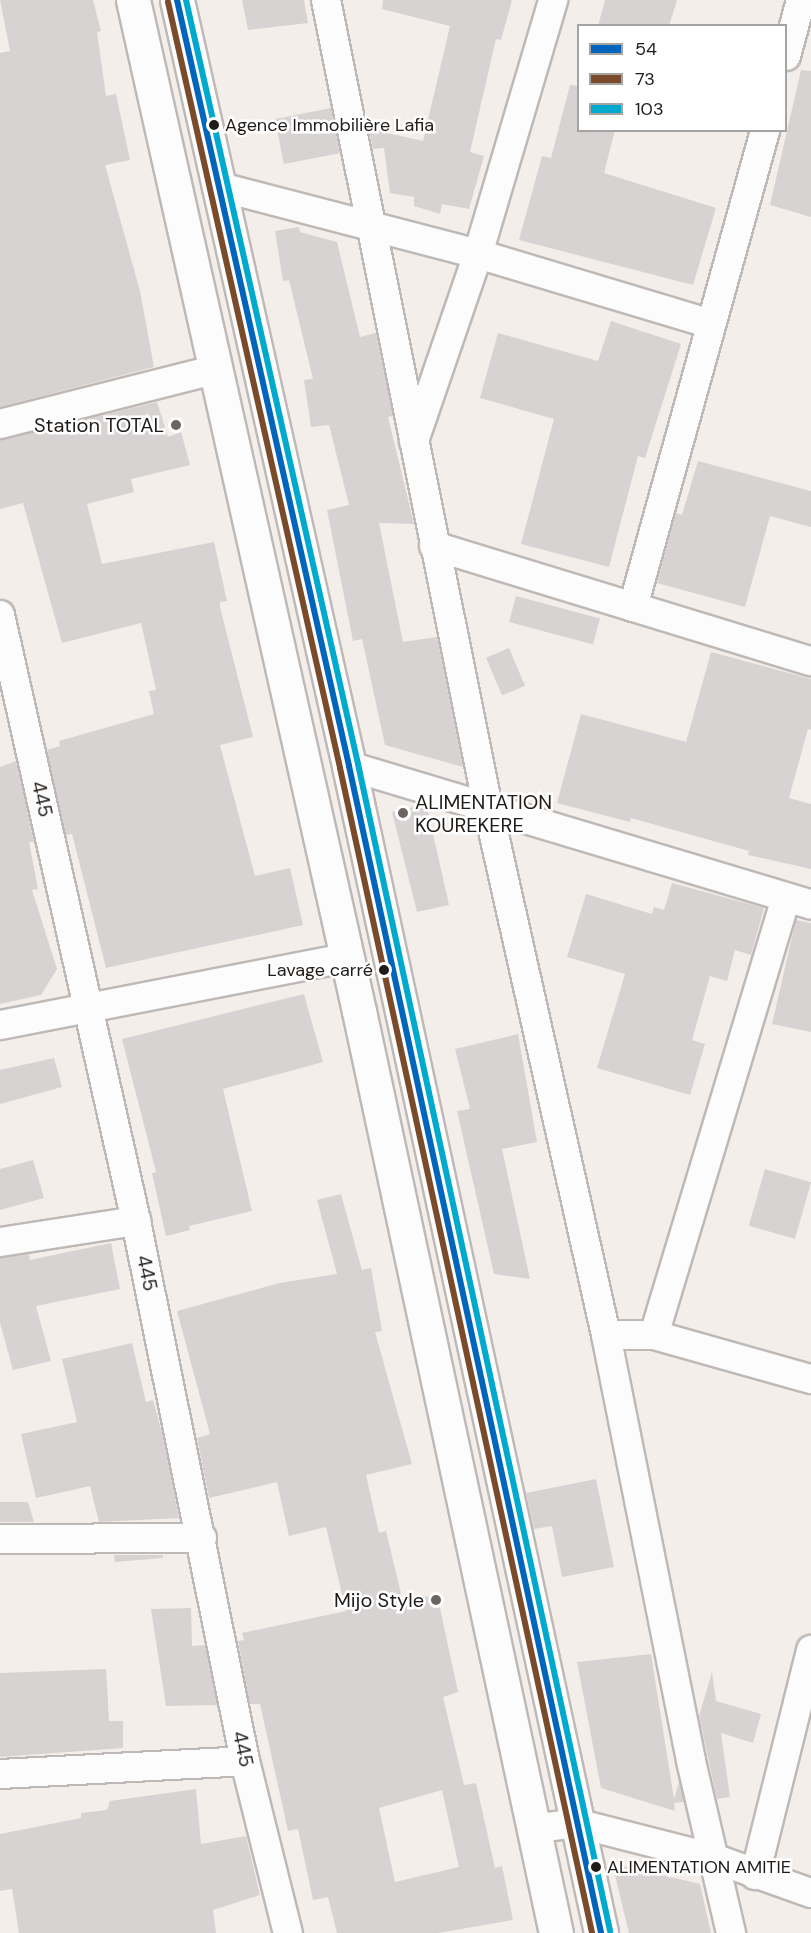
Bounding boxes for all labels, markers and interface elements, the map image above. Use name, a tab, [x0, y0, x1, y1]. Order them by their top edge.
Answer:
legend	[577, 24, 787, 132]
text: 54	[635, 37, 657, 61]
text: 73	[635, 67, 655, 91]
text: 103	[635, 97, 664, 121]
place label: Agence Immobilière Lafia	[225, 114, 434, 136]
marker: Agence Immobilière Lafia	[208, 119, 220, 131]
place label: Station TOTAL	[34, 413, 164, 437]
marker: Station TOTAL	[169, 418, 183, 432]
street label: 445	[26, 779, 58, 819]
place label: ALIMENTATION KOUREKERE	[415, 790, 552, 837]
marker: ALIMENTATION KOUREKERE	[396, 806, 410, 820]
place label: Lavage carré	[267, 959, 373, 981]
marker: Lavage carré	[378, 964, 390, 976]
street label: 445	[131, 1253, 163, 1293]
place label: Mijo Style	[334, 1588, 424, 1612]
marker: Mijo Style	[429, 1593, 443, 1607]
street label: 445	[227, 1729, 259, 1769]
place label: ALIMENTATION AMITIE	[607, 1856, 791, 1878]
marker: ALIMENTATION AMITIE	[590, 1861, 602, 1873]

